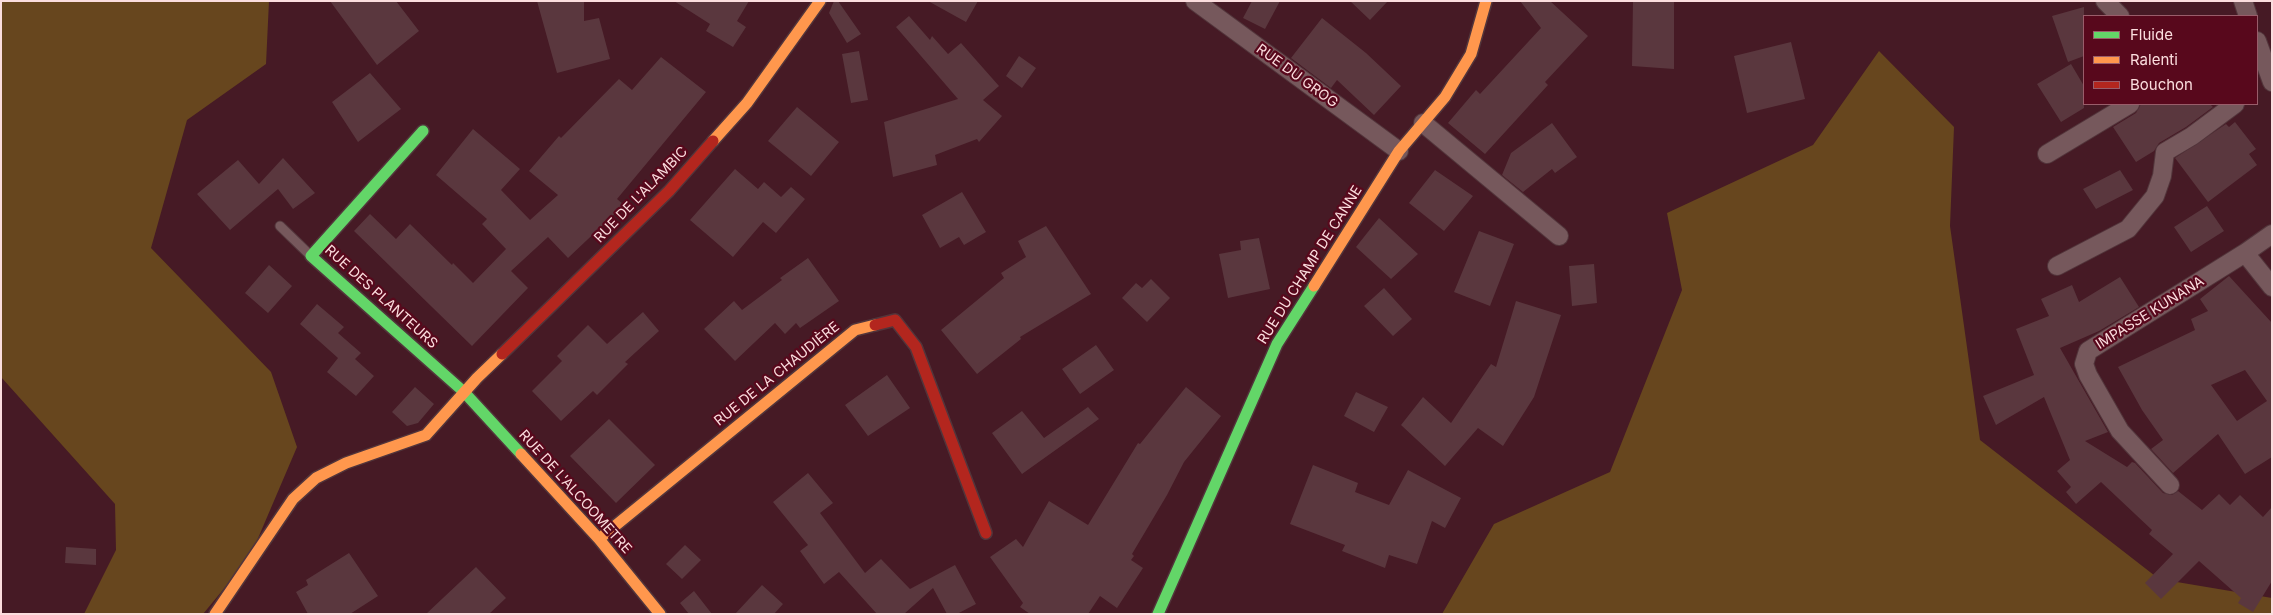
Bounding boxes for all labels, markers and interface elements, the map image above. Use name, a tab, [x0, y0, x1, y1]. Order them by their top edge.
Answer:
legend	[2083, 15, 2258, 105]
text: Fluide	[2130, 25, 2173, 44]
street label: RUE DU GROG	[1253, 41, 1341, 111]
text: Ralenti	[2130, 50, 2178, 69]
text: Bouchon	[2130, 75, 2193, 94]
street label: RUE DE L'ALAMBIC	[591, 143, 691, 247]
street label: RUE DU CHAMP DE CANNE	[1254, 183, 1366, 347]
street label: RUE DES PLANTEURS	[321, 242, 441, 352]
street label: IMPASSE KUNANA	[2093, 273, 2207, 353]
street label: RUE DE LA CHAUDIÈRE	[711, 318, 843, 430]
street label: RUE DE L'ALCOOMETRE	[515, 427, 635, 557]

